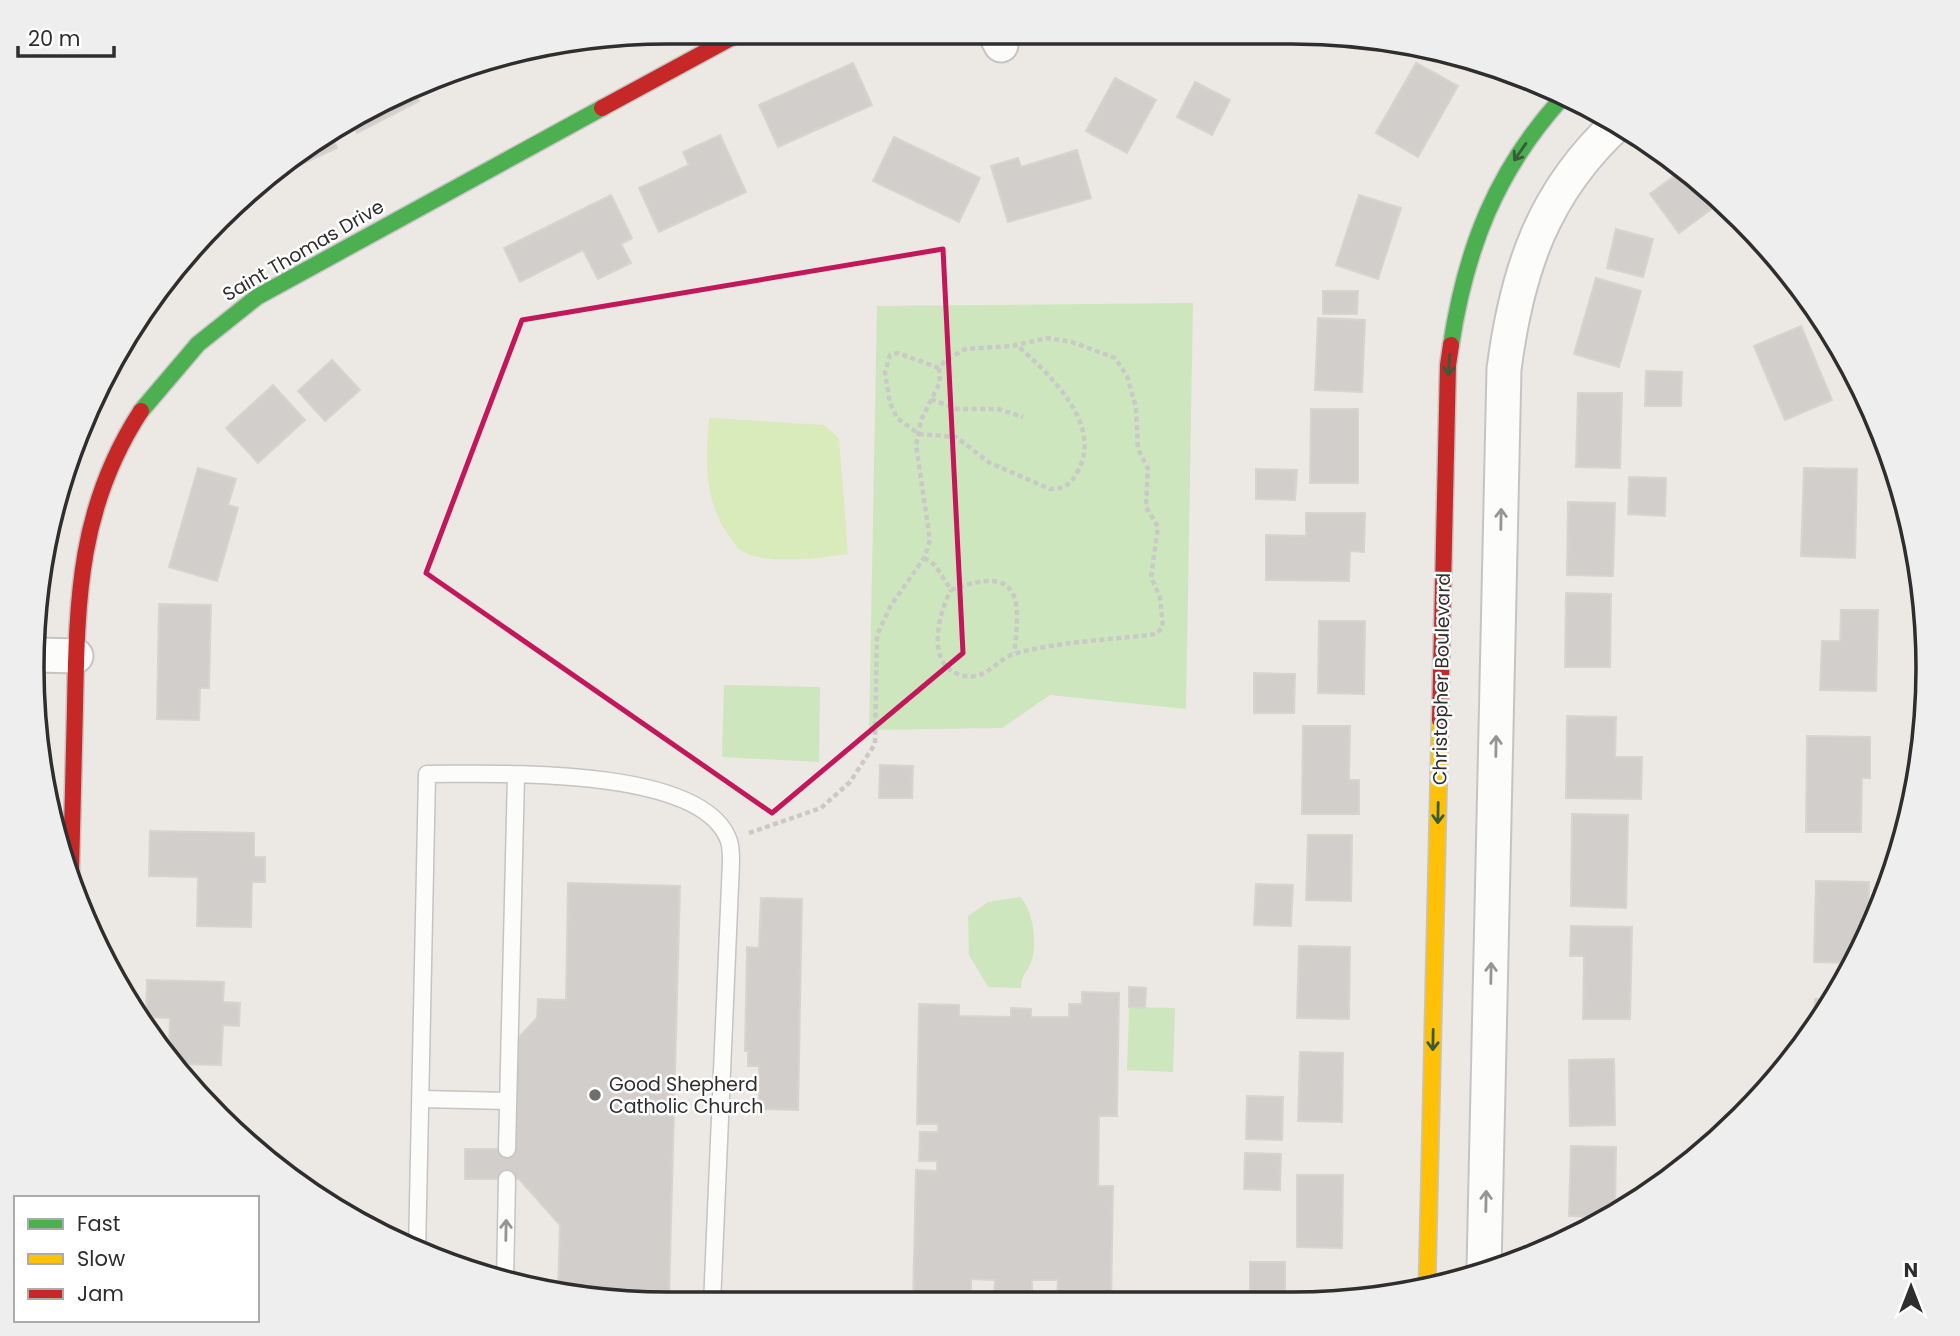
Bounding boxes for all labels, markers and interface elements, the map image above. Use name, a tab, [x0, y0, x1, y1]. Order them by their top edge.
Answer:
scale bar	[18, 14, 114, 58]
text: 20 m	[28, 24, 81, 53]
one-way arrow	[1513, 142, 1527, 161]
street label: Saint Thomas Drive	[217, 193, 389, 308]
one-way arrow	[1442, 353, 1455, 376]
one-way arrow	[1494, 507, 1507, 530]
street label: Christopher Boulevard	[1426, 573, 1457, 785]
one-way arrow	[1489, 735, 1502, 758]
one-way arrow	[1431, 801, 1445, 824]
one-way arrow	[1484, 962, 1498, 985]
one-way arrow	[1426, 1029, 1440, 1052]
place label: Good Shepherd Catholic Church	[609, 1071, 763, 1120]
marker: Good Shepherd Catholic Church	[587, 1087, 603, 1103]
one-way arrow	[1479, 1190, 1493, 1213]
legend	[14, 1196, 259, 1322]
text: Fast	[77, 1209, 120, 1238]
one-way arrow	[499, 1218, 513, 1241]
text: Slow	[77, 1244, 125, 1273]
north arrow	[1876, 1252, 1946, 1322]
text: N	[1904, 1257, 1918, 1284]
text: Jam	[77, 1279, 124, 1308]

